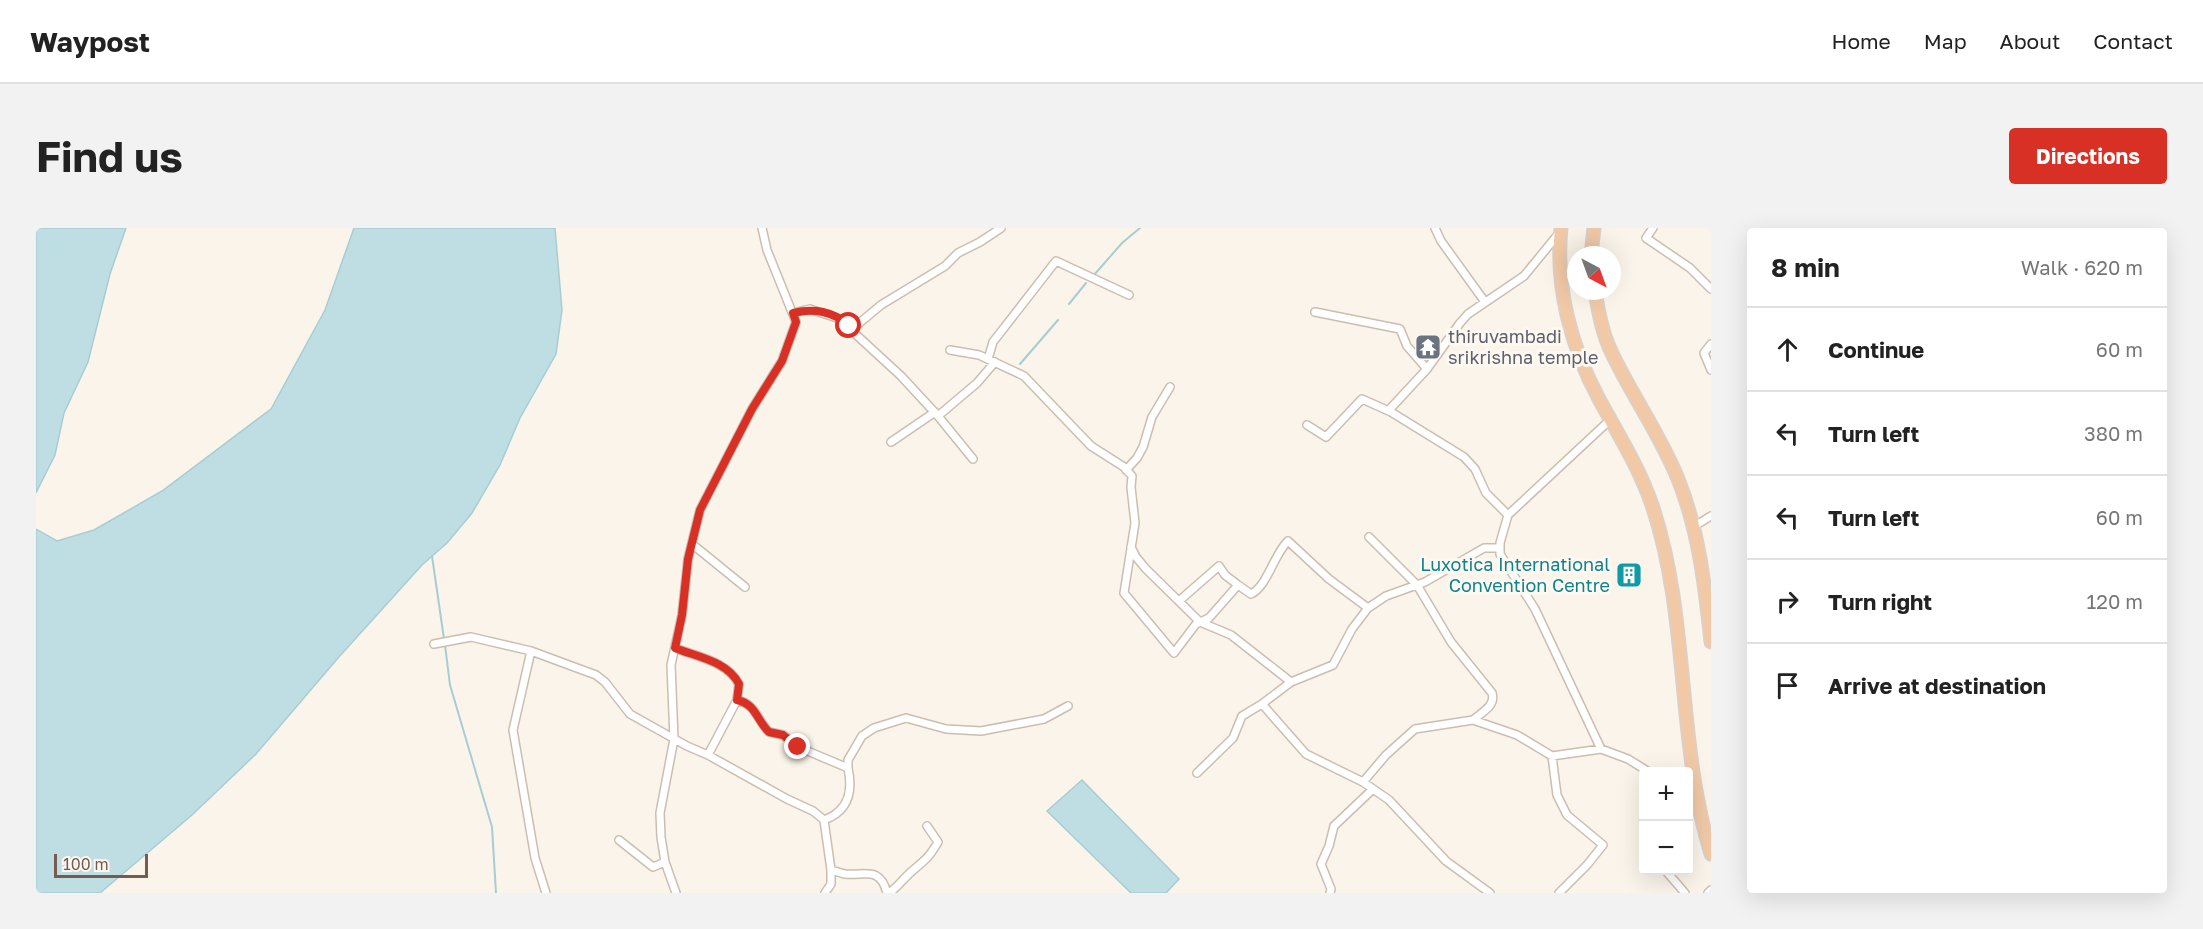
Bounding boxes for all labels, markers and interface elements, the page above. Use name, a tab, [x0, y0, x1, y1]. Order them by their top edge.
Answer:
text: Waypost	[30, 25, 150, 58]
text: Home	[1831, 28, 1891, 54]
text: Map	[1924, 28, 1967, 54]
text: About	[2000, 28, 2060, 54]
text: Contact	[2093, 28, 2173, 54]
button: Directions	[2009, 128, 2167, 184]
text: Find us	[36, 131, 183, 181]
north arrow	[1567, 246, 1621, 300]
text: 8 min	[1771, 252, 1840, 283]
text: Walk · 620 m	[2021, 255, 2143, 279]
route start	[835, 312, 861, 338]
place label: thiruvambadi srikrishna temple	[1448, 325, 1598, 368]
temple icon: thiruvambadi srikrishna temple	[1413, 332, 1443, 362]
icon: ahead	[1771, 333, 1804, 366]
text: Continue	[1828, 336, 1924, 363]
text: 60 m	[2096, 337, 2143, 361]
icon: left	[1771, 417, 1804, 450]
text: Turn left	[1828, 420, 1919, 447]
text: 380 m	[2084, 421, 2143, 445]
icon: left	[1771, 501, 1804, 534]
text: Turn left	[1828, 504, 1919, 531]
text: 60 m	[2096, 505, 2143, 529]
place label: Luxotica International Convention Centre	[1420, 553, 1610, 596]
building icon: Luxotica International Convention Centre	[1614, 560, 1644, 590]
icon: right	[1771, 585, 1804, 618]
text: Turn right	[1828, 588, 1932, 615]
text: 120 m	[2087, 589, 2143, 613]
icon: arrive	[1771, 669, 1804, 702]
text: Arrive at destination	[1828, 672, 2046, 699]
route end	[784, 733, 810, 759]
map controls	[1639, 767, 1693, 875]
button: +	[1639, 767, 1693, 821]
button: −	[1639, 821, 1693, 875]
scale bar	[54, 851, 148, 878]
text: 100 m	[63, 854, 109, 874]

